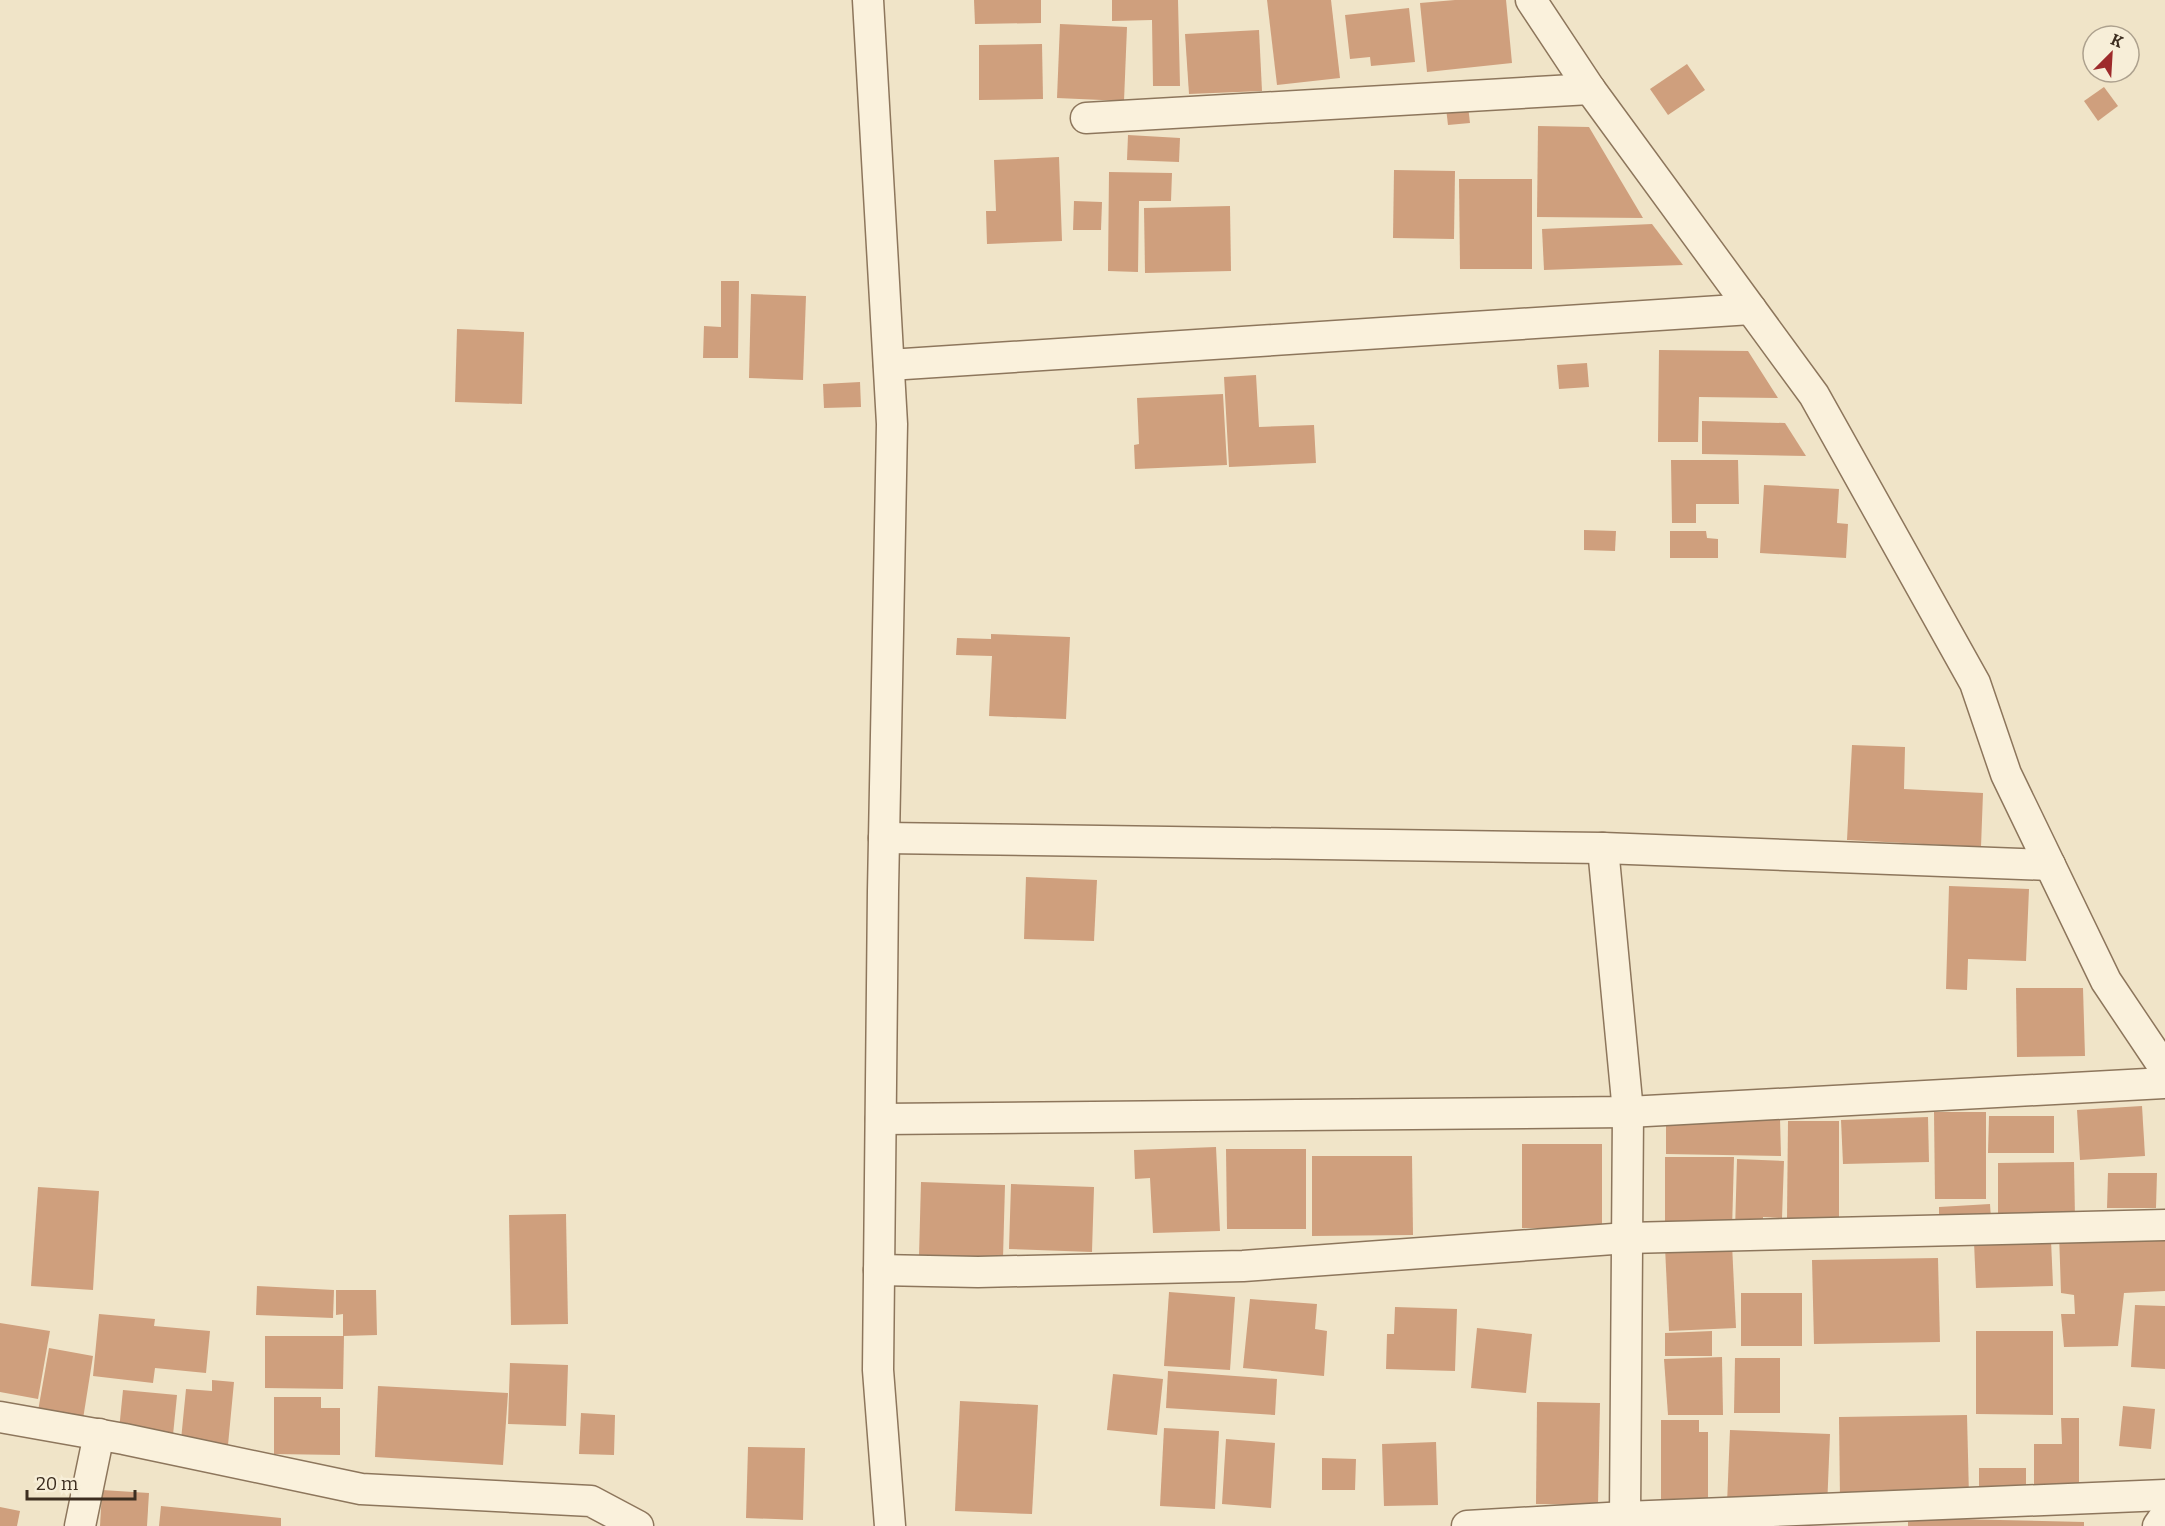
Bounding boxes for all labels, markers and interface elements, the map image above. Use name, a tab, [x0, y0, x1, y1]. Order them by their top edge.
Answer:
north arrow	[2081, 24, 2141, 84]
text: K	[2108, 30, 2126, 52]
scale bar	[27, 1463, 135, 1501]
text: 20 m	[36, 1473, 78, 1495]

